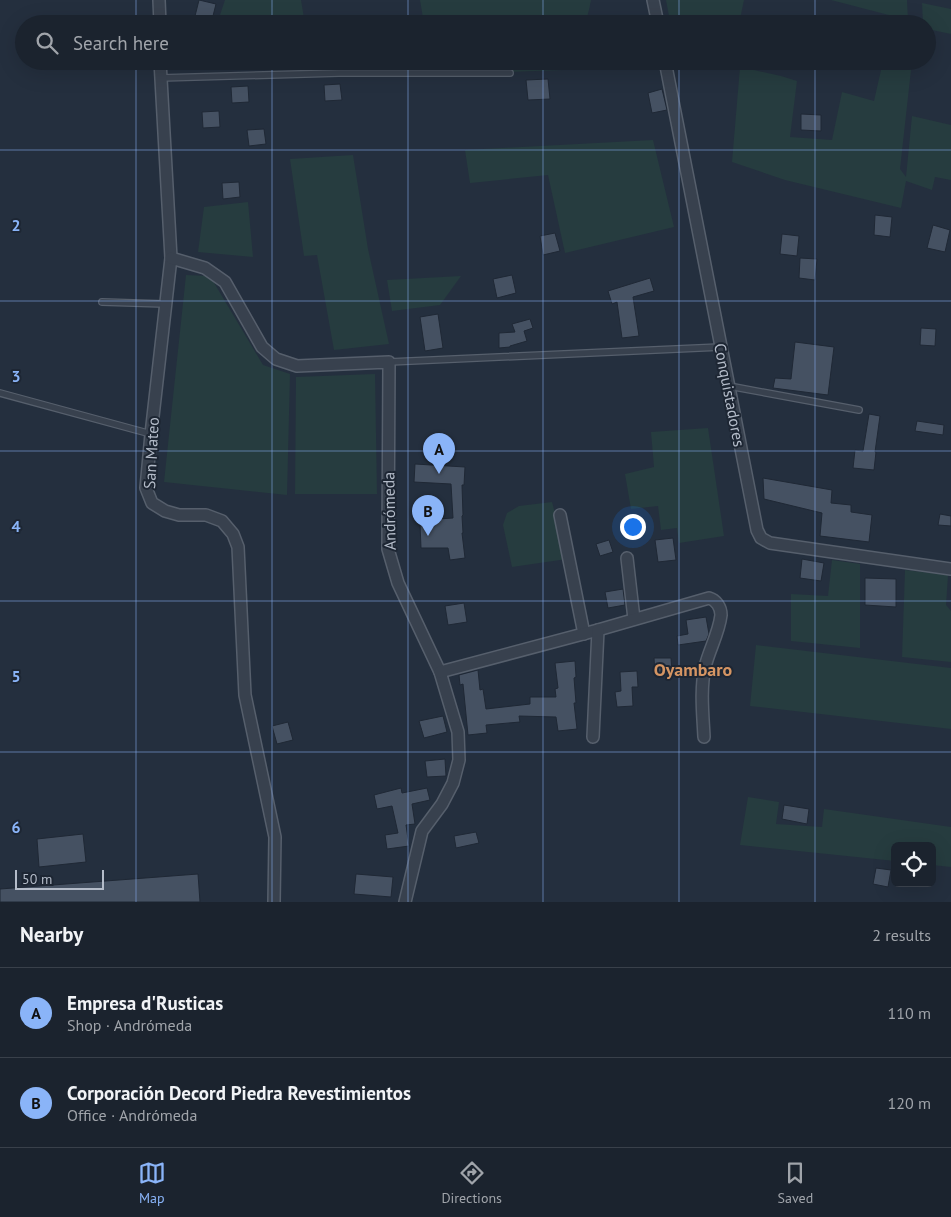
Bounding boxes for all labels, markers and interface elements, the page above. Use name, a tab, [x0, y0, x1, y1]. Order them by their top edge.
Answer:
search box	[15, 15, 936, 70]
icon: search	[33, 29, 61, 57]
text: Search here	[73, 31, 169, 55]
text: 2	[11, 215, 21, 235]
street label: Conquistadores	[710, 342, 750, 449]
text: 3	[11, 366, 21, 386]
street label: San Mateo	[139, 417, 163, 489]
pin: A	[423, 433, 455, 474]
street label: Andrómeda	[378, 472, 400, 550]
pin: B	[412, 495, 444, 536]
your location	[620, 514, 646, 540]
text: 4	[11, 516, 21, 536]
district label: Oyambaro	[654, 658, 733, 681]
text: 5	[11, 666, 21, 686]
text: 6	[11, 817, 21, 837]
map controls	[891, 842, 936, 887]
button: locate	[891, 842, 936, 887]
scale bar	[15, 867, 104, 890]
text: 50 m	[22, 870, 52, 888]
text: Nearby	[20, 921, 83, 948]
text: 2 results	[872, 925, 931, 945]
text: Empresa d'Rusticas	[67, 991, 223, 1015]
text: A	[31, 1003, 41, 1023]
text: 110 m	[888, 1003, 931, 1023]
text: Shop · Andrómeda	[67, 1015, 192, 1035]
text: Corporación Decord Piedra Revestimientos	[67, 1081, 411, 1105]
text: B	[31, 1093, 41, 1113]
text: 120 m	[888, 1093, 931, 1113]
text: Office · Andrómeda	[67, 1105, 197, 1125]
tab: Map	[138, 1159, 166, 1207]
tab: Directions	[441, 1159, 502, 1207]
tab: Saved	[778, 1159, 813, 1207]

